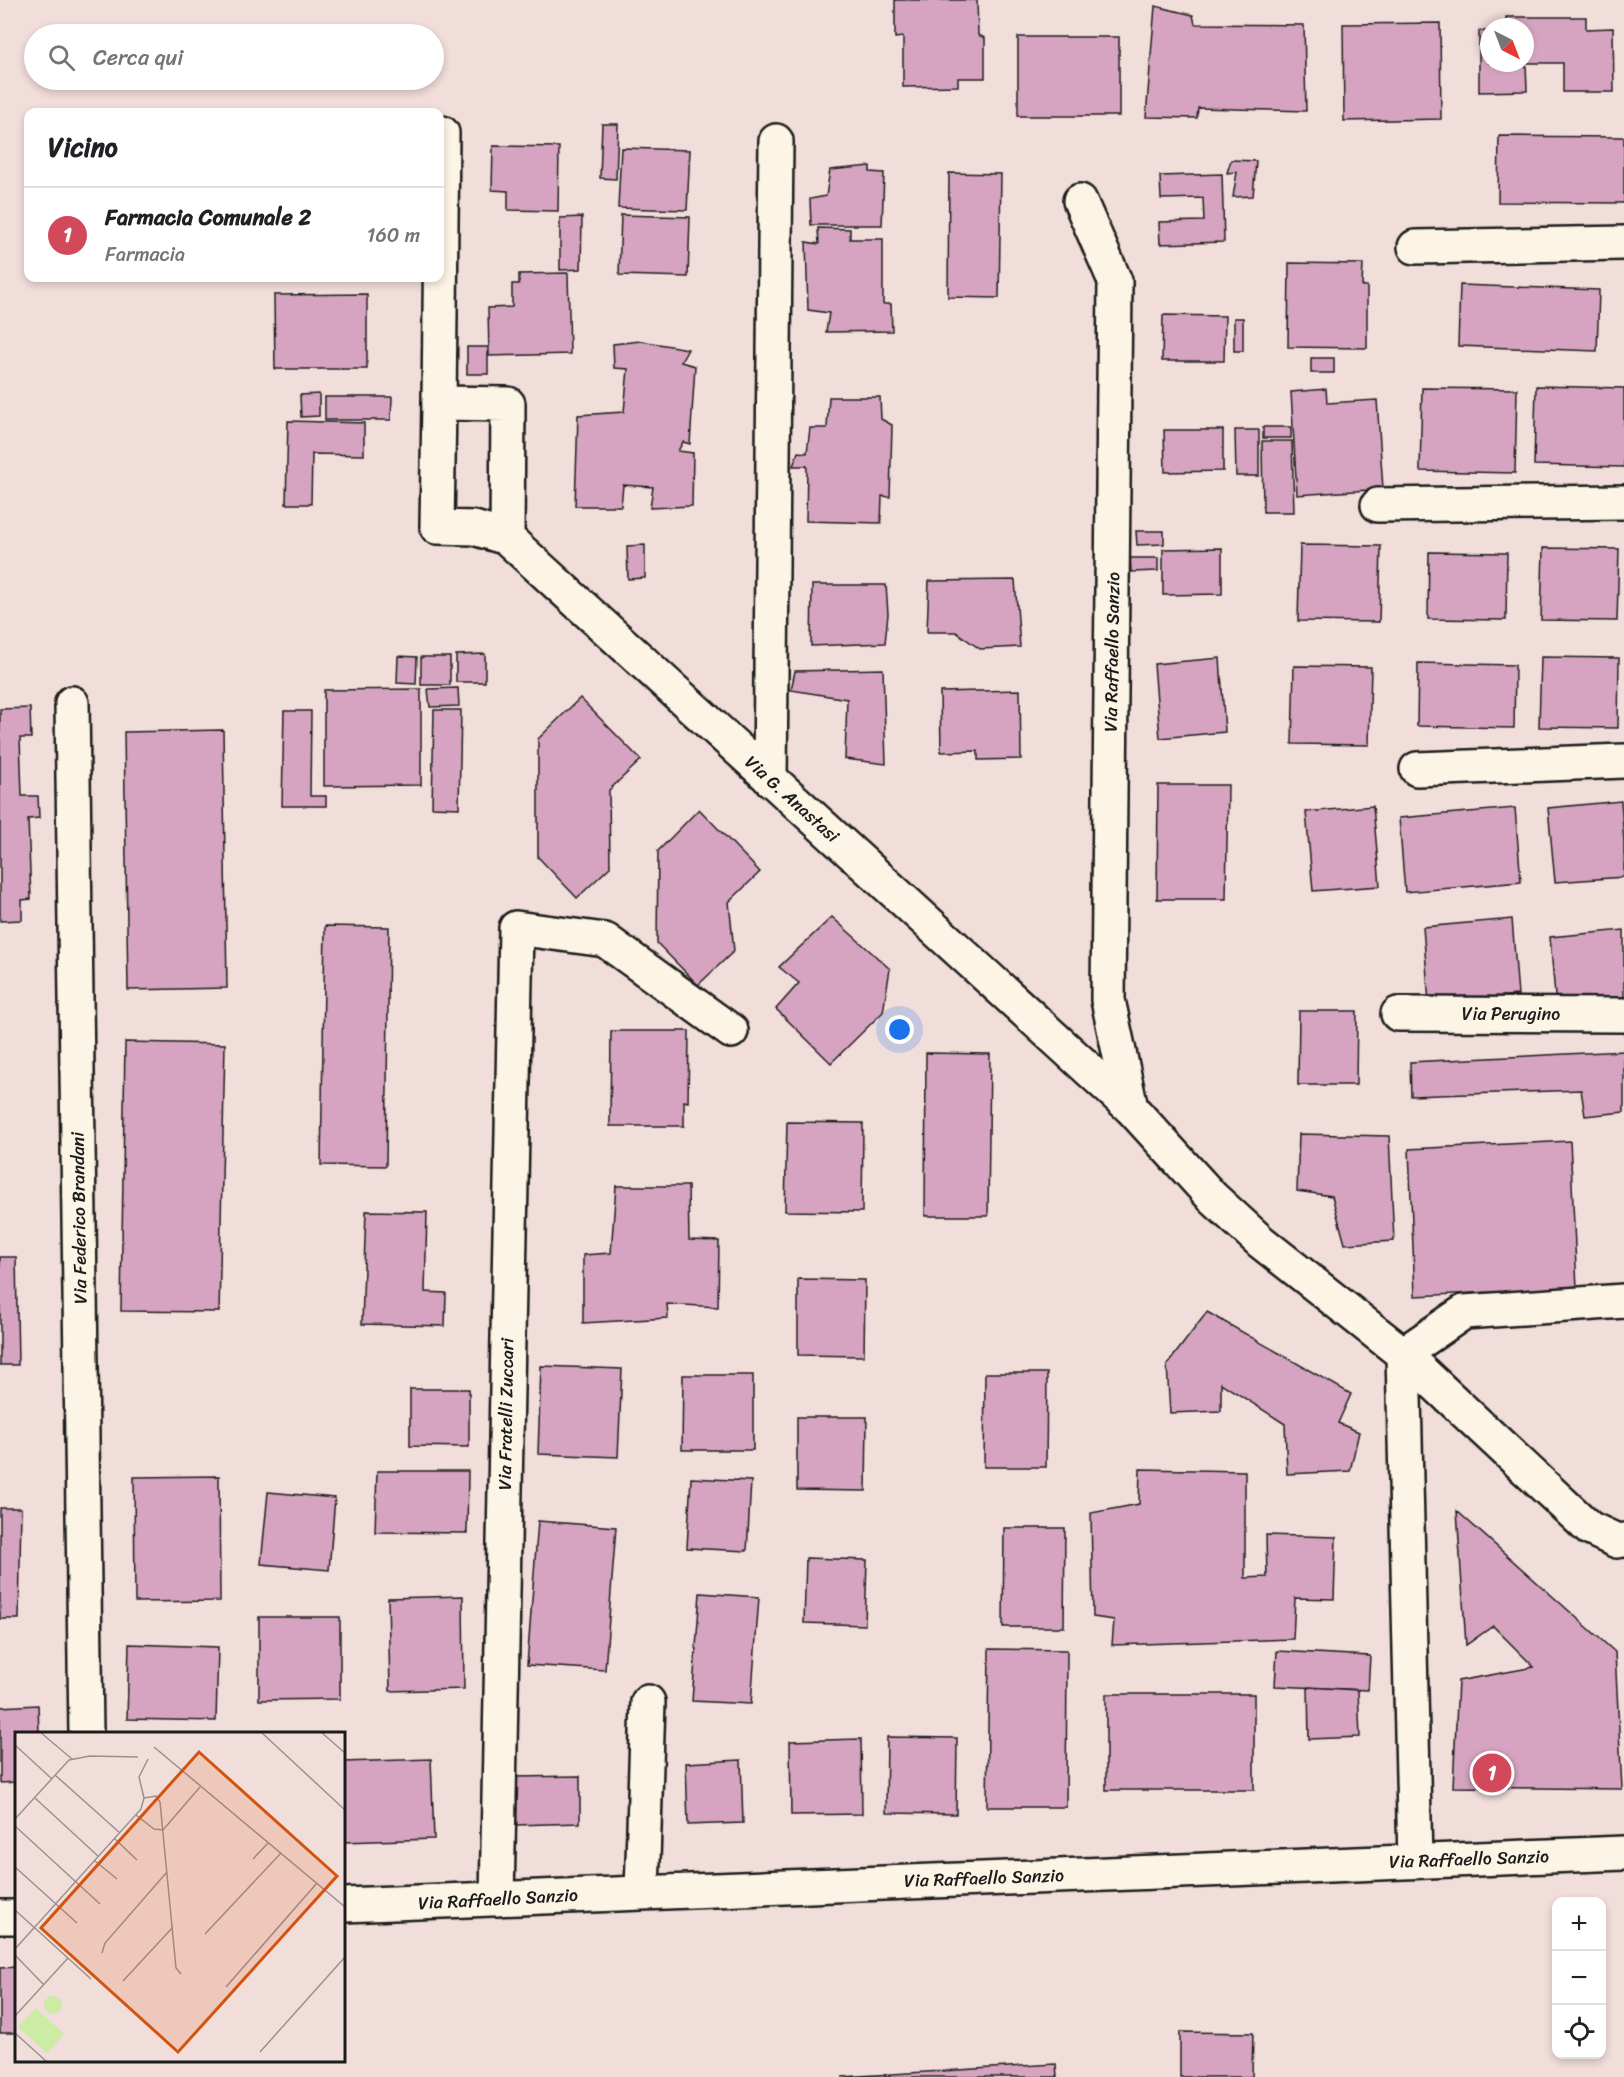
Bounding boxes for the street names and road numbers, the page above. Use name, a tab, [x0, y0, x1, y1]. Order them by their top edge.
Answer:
street label: Via Raffaello Sanzio	[1095, 572, 1129, 732]
street label: Via G. Anastasi	[737, 747, 848, 851]
street label: Via Perugino	[1462, 998, 1560, 1030]
street label: Via Federico Brandani	[61, 1131, 97, 1304]
street label: Via Fratelli Zuccari	[489, 1337, 523, 1490]
street label: Via Raffaello Sanzio	[1389, 1840, 1550, 1878]
street label: Via Raffaello Sanzio	[904, 1859, 1065, 1897]
street label: Via Raffaello Sanzio	[417, 1879, 579, 1919]

